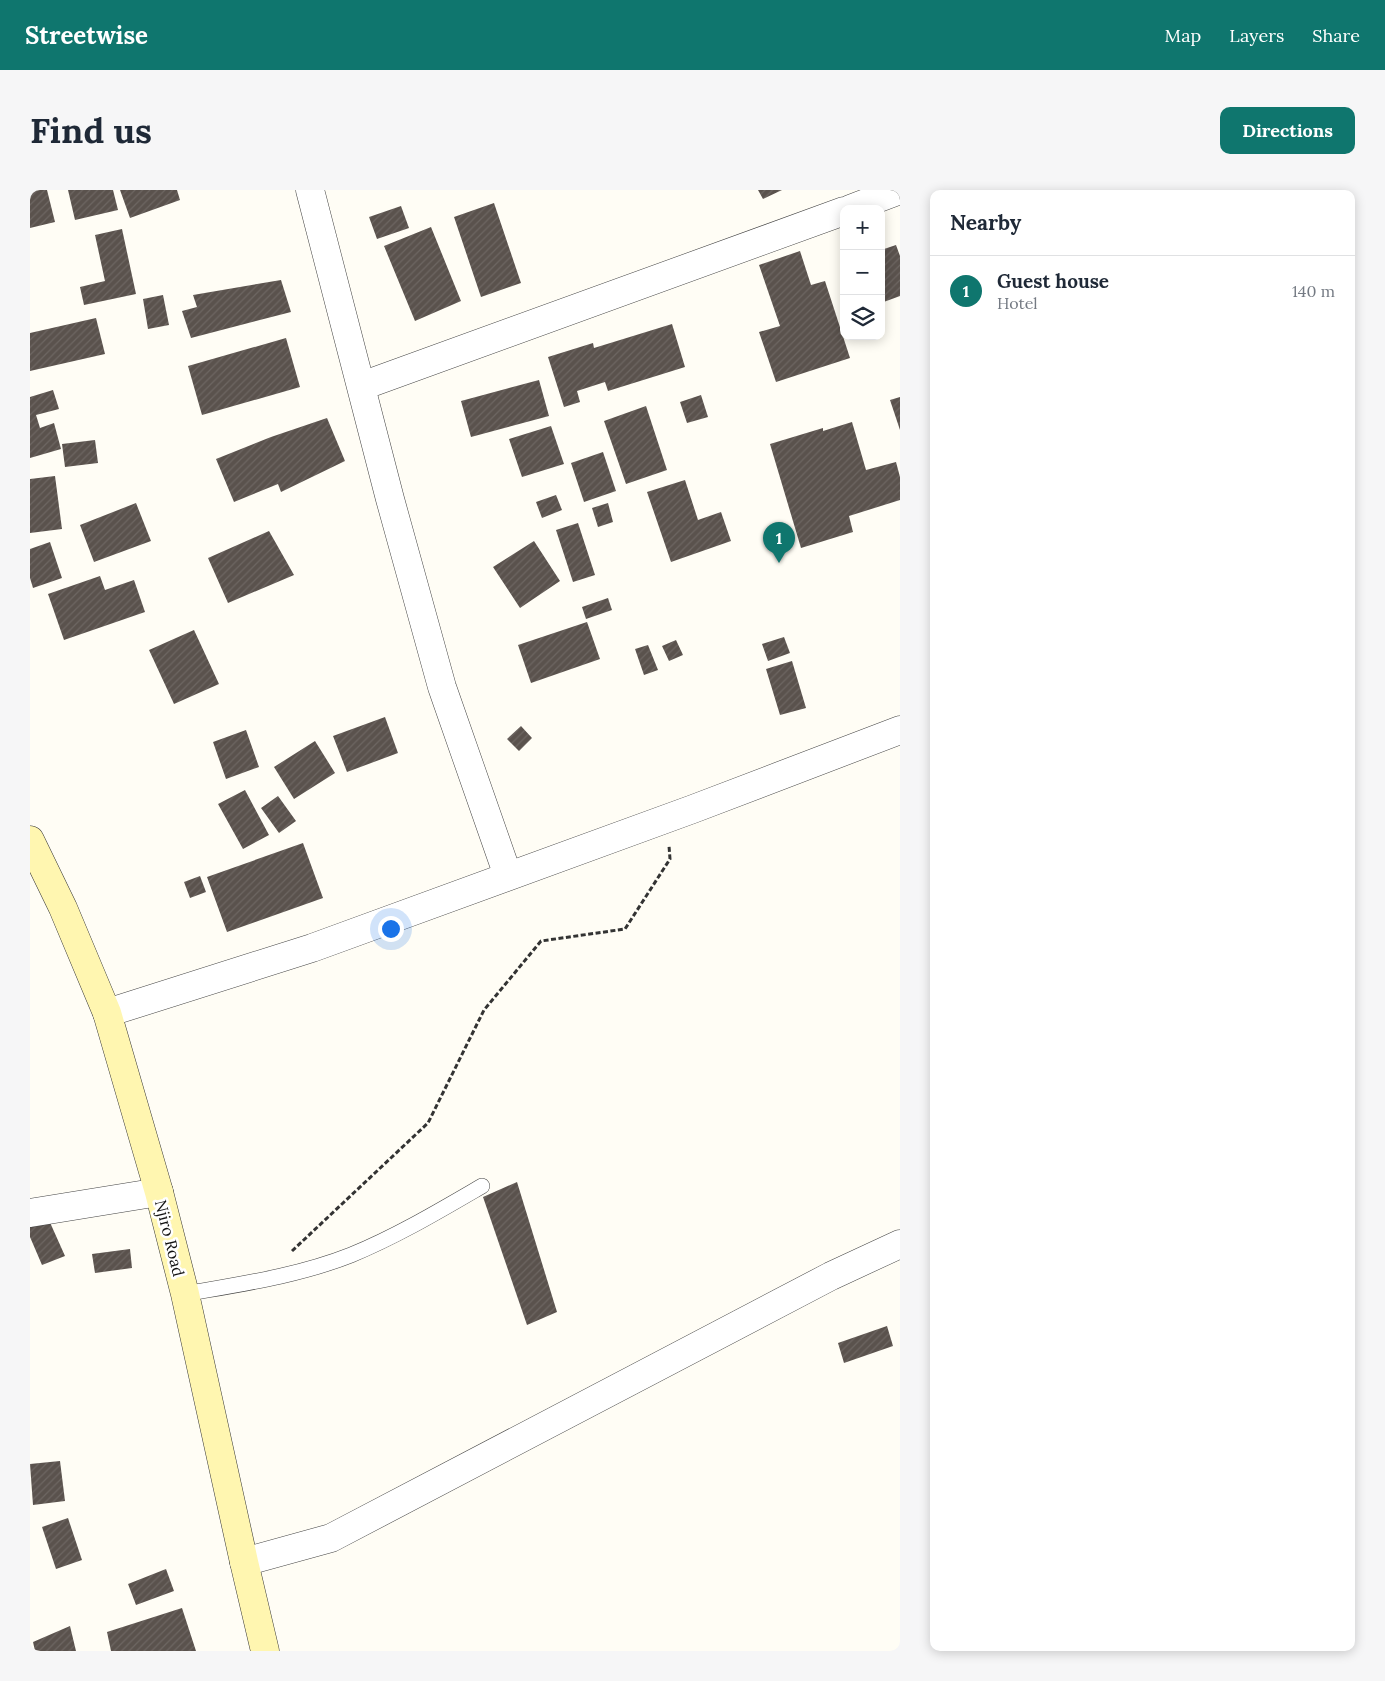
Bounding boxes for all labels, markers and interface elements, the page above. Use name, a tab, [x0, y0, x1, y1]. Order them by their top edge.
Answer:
text: Streetwise	[25, 20, 148, 51]
text: Map	[1165, 24, 1201, 47]
text: Layers	[1229, 24, 1284, 47]
text: Share	[1312, 24, 1360, 47]
button: Directions	[1220, 107, 1355, 154]
text: Find us	[30, 108, 152, 153]
map controls	[840, 205, 885, 340]
button: +	[840, 205, 885, 250]
text: Nearby	[950, 209, 1021, 236]
button: −	[840, 250, 885, 295]
text: Guest house	[997, 269, 1109, 293]
text: 1	[963, 281, 969, 301]
text: 140 m	[1292, 281, 1335, 301]
text: Hotel	[997, 293, 1038, 313]
button: layers	[840, 295, 885, 340]
pin: 1	[763, 522, 795, 563]
your location	[378, 916, 404, 942]
street label: Njiro Road	[151, 1198, 189, 1279]

